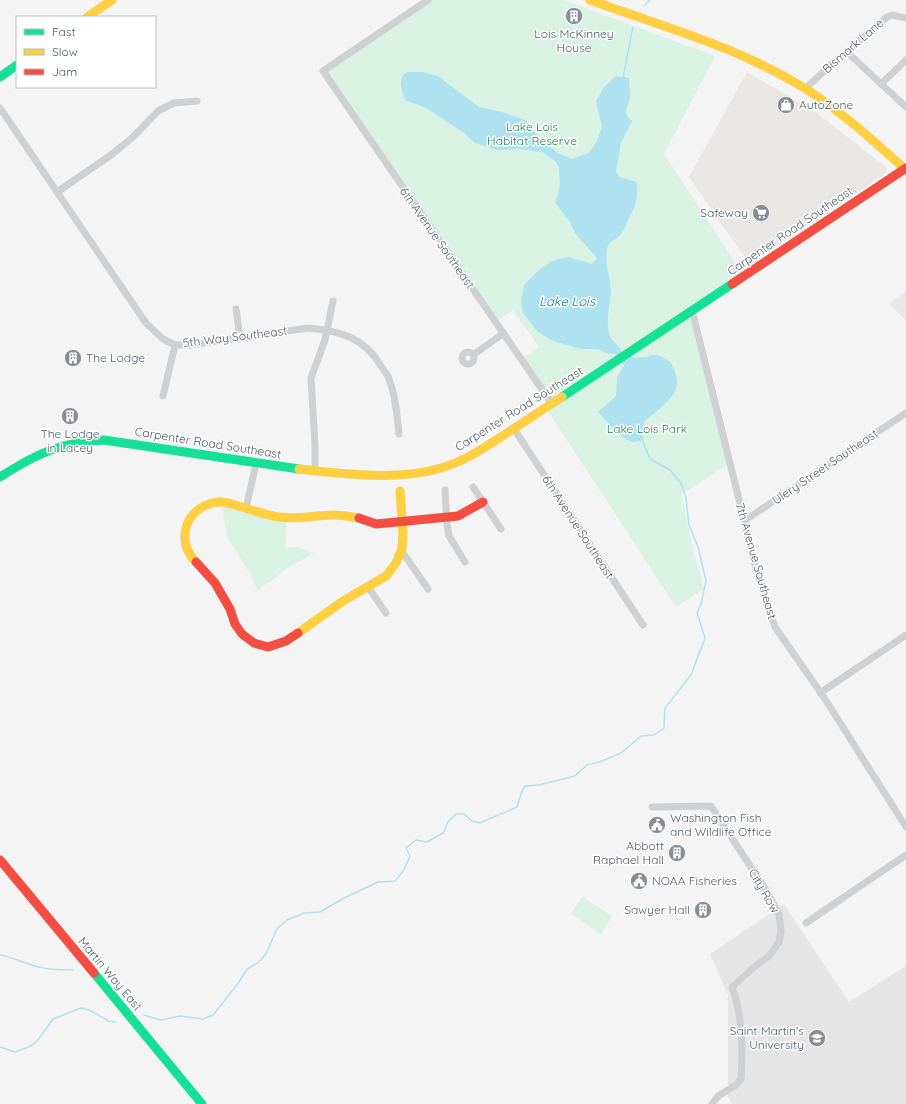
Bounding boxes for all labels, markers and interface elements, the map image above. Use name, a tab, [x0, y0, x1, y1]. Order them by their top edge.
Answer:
building icon: Lois McKinney House	[564, 6, 584, 26]
street label: Bismark Lane	[819, 15, 886, 76]
legend	[16, 16, 156, 88]
text: Fast	[52, 24, 76, 39]
place label: Lois McKinney House	[534, 26, 614, 55]
text: Slow	[52, 44, 78, 59]
text: Jam	[52, 64, 77, 79]
shop icon: AutoZone	[776, 95, 796, 115]
place label: AutoZone	[799, 97, 853, 112]
park label: Lake Lois Habitat Reserve	[487, 119, 577, 148]
street label: Carpenter Road Southeast	[724, 183, 855, 278]
street label: 6th Avenue Southeast	[397, 184, 478, 291]
supermarket icon: Safeway	[751, 203, 771, 223]
place label: Safeway	[700, 205, 748, 220]
water label: Lake Lois	[539, 293, 596, 309]
street label: 5th Way Southeast	[182, 323, 288, 350]
building icon: The Lodge	[63, 348, 83, 368]
place label: The Lodge	[86, 350, 145, 365]
street label: Carpenter Road Southeast	[452, 363, 585, 454]
building icon: The Lodge in Lacey	[60, 406, 80, 426]
park label: Lake Lois Park	[607, 421, 687, 436]
street label: Carpenter Road Southeast	[134, 424, 282, 461]
place label: The Lodge in Lacey	[40, 426, 100, 455]
street label: Ulery Street Southeast	[769, 426, 880, 508]
street label: 6th Avenue Southeast	[539, 472, 618, 581]
street label: 7th Avenue Southeast	[733, 501, 780, 621]
place label: Washington Fish and Wildlife Office	[670, 810, 772, 839]
public building icon: Washington Fish and Wildlife Office	[647, 815, 667, 835]
place label: Abbott Raphael Hall	[593, 838, 664, 867]
building icon: Abbott Raphael Hall	[667, 843, 687, 863]
street label: City Row	[746, 866, 783, 916]
public building icon: NOAA Fisheries	[629, 871, 649, 891]
place label: NOAA Fisheries	[652, 873, 737, 888]
building icon: Sawyer Hall	[693, 900, 713, 920]
place label: Sawyer Hall	[624, 902, 690, 917]
street label: Martin Way East	[75, 934, 145, 1013]
place label: Saint Martin's University	[730, 1023, 804, 1052]
school or university icon: Saint Martin's University	[807, 1028, 827, 1048]

